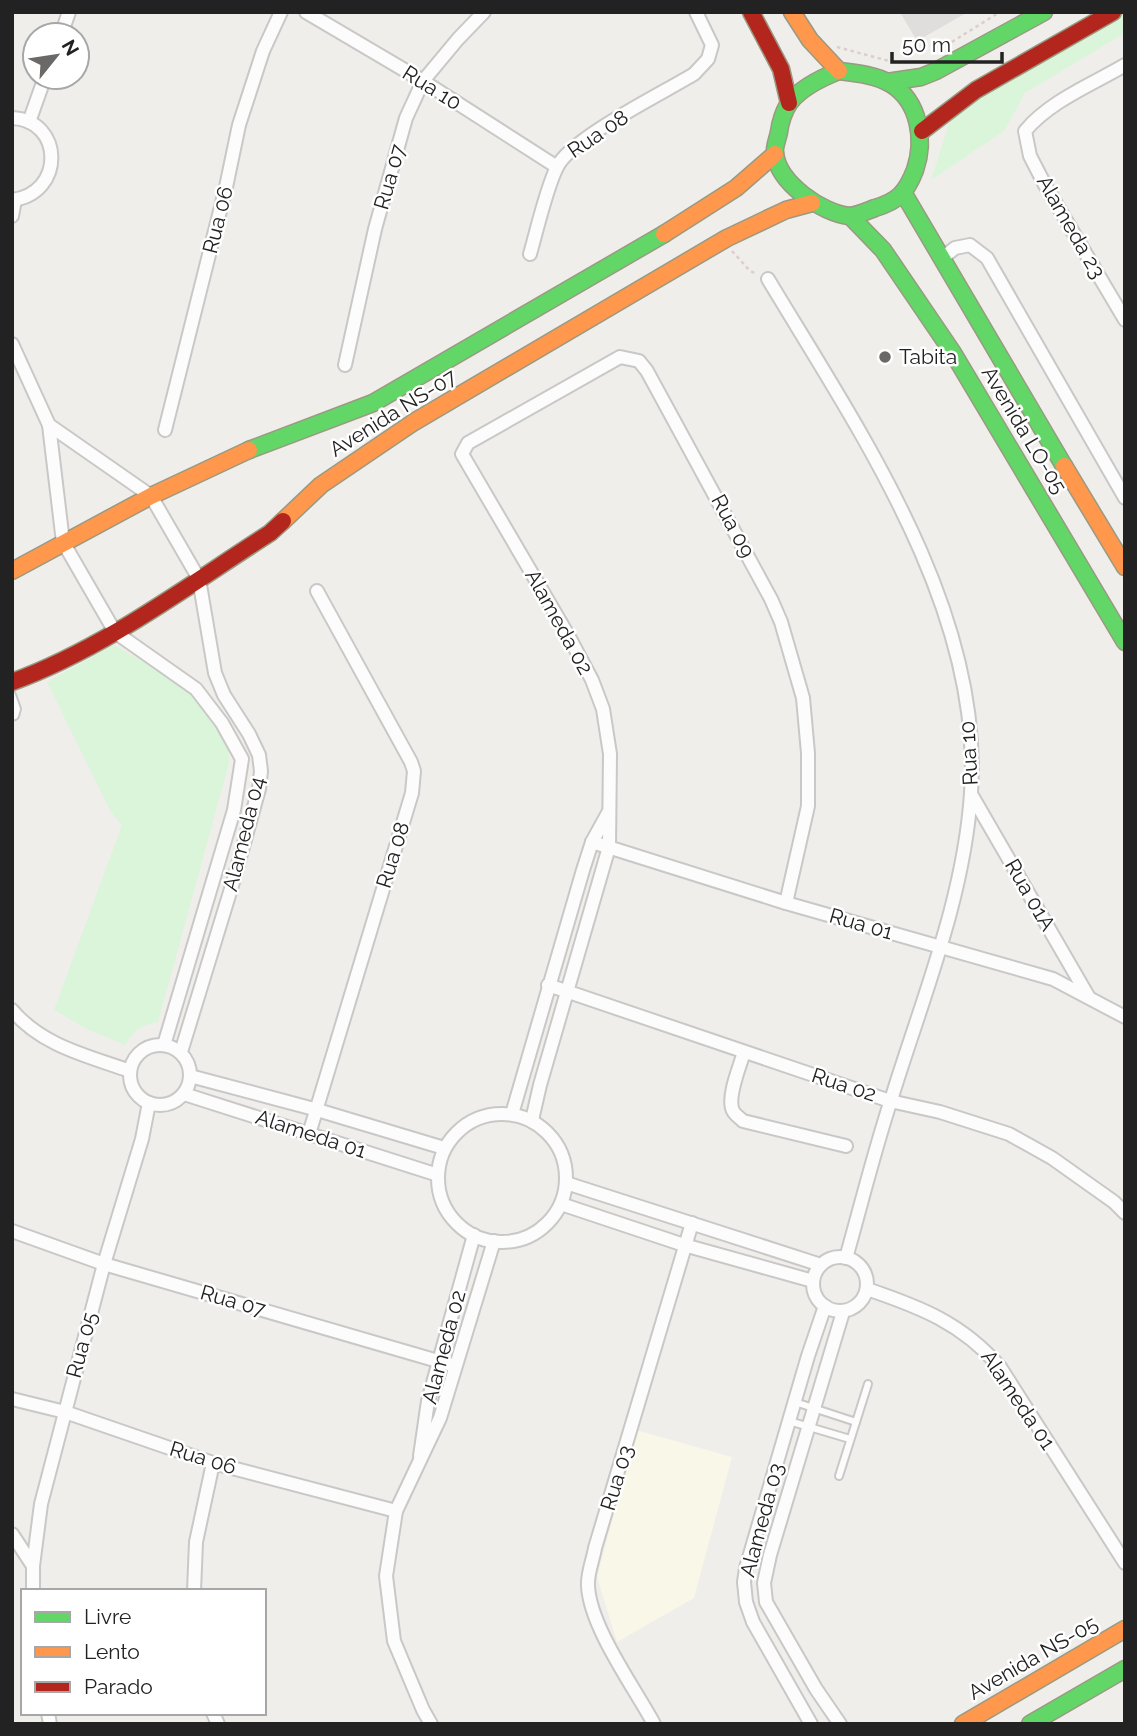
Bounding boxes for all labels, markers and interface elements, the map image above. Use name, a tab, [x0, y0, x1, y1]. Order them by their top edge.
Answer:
north arrow	[21, 21, 91, 91]
scale bar	[892, 21, 1002, 65]
text: 50 m	[902, 32, 951, 57]
text: N	[58, 36, 84, 59]
street label: Rua 10	[398, 60, 466, 115]
street label: Rua 08	[562, 104, 633, 163]
street label: Rua 07	[368, 141, 411, 212]
street label: Alameda 23	[1032, 171, 1111, 283]
street label: Rua 06	[197, 184, 238, 256]
place label: Tabita	[899, 344, 957, 369]
marker: Tabita	[877, 349, 893, 365]
street label: Avenida LO-05	[977, 362, 1072, 498]
street label: Avenida NS-07	[325, 363, 462, 462]
street label: Rua 09	[706, 490, 760, 562]
street label: Alameda 02	[520, 565, 599, 679]
street label: Rua 10	[954, 720, 983, 786]
street label: Alameda 04	[217, 774, 270, 894]
street label: Rua 08	[371, 819, 414, 891]
street label: Rua 01A	[1000, 854, 1061, 935]
street label: Rua 01	[827, 903, 896, 944]
street label: Rua 02	[809, 1062, 880, 1107]
street label: Alameda 01	[253, 1104, 370, 1163]
street label: Rua 07	[198, 1279, 269, 1322]
street label: Alameda 02	[416, 1287, 471, 1406]
street label: Rua 05	[61, 1309, 102, 1381]
street label: Alameda 01	[976, 1345, 1061, 1454]
street label: Rua 06	[167, 1436, 239, 1479]
street label: Rua 03	[595, 1442, 638, 1513]
street label: Alameda 03	[734, 1460, 789, 1580]
legend	[21, 1589, 266, 1715]
text: Livre	[84, 1604, 131, 1629]
street label: Avenida NS-05	[964, 1610, 1102, 1705]
text: Lento	[84, 1639, 140, 1664]
text: Parado	[84, 1674, 153, 1699]

